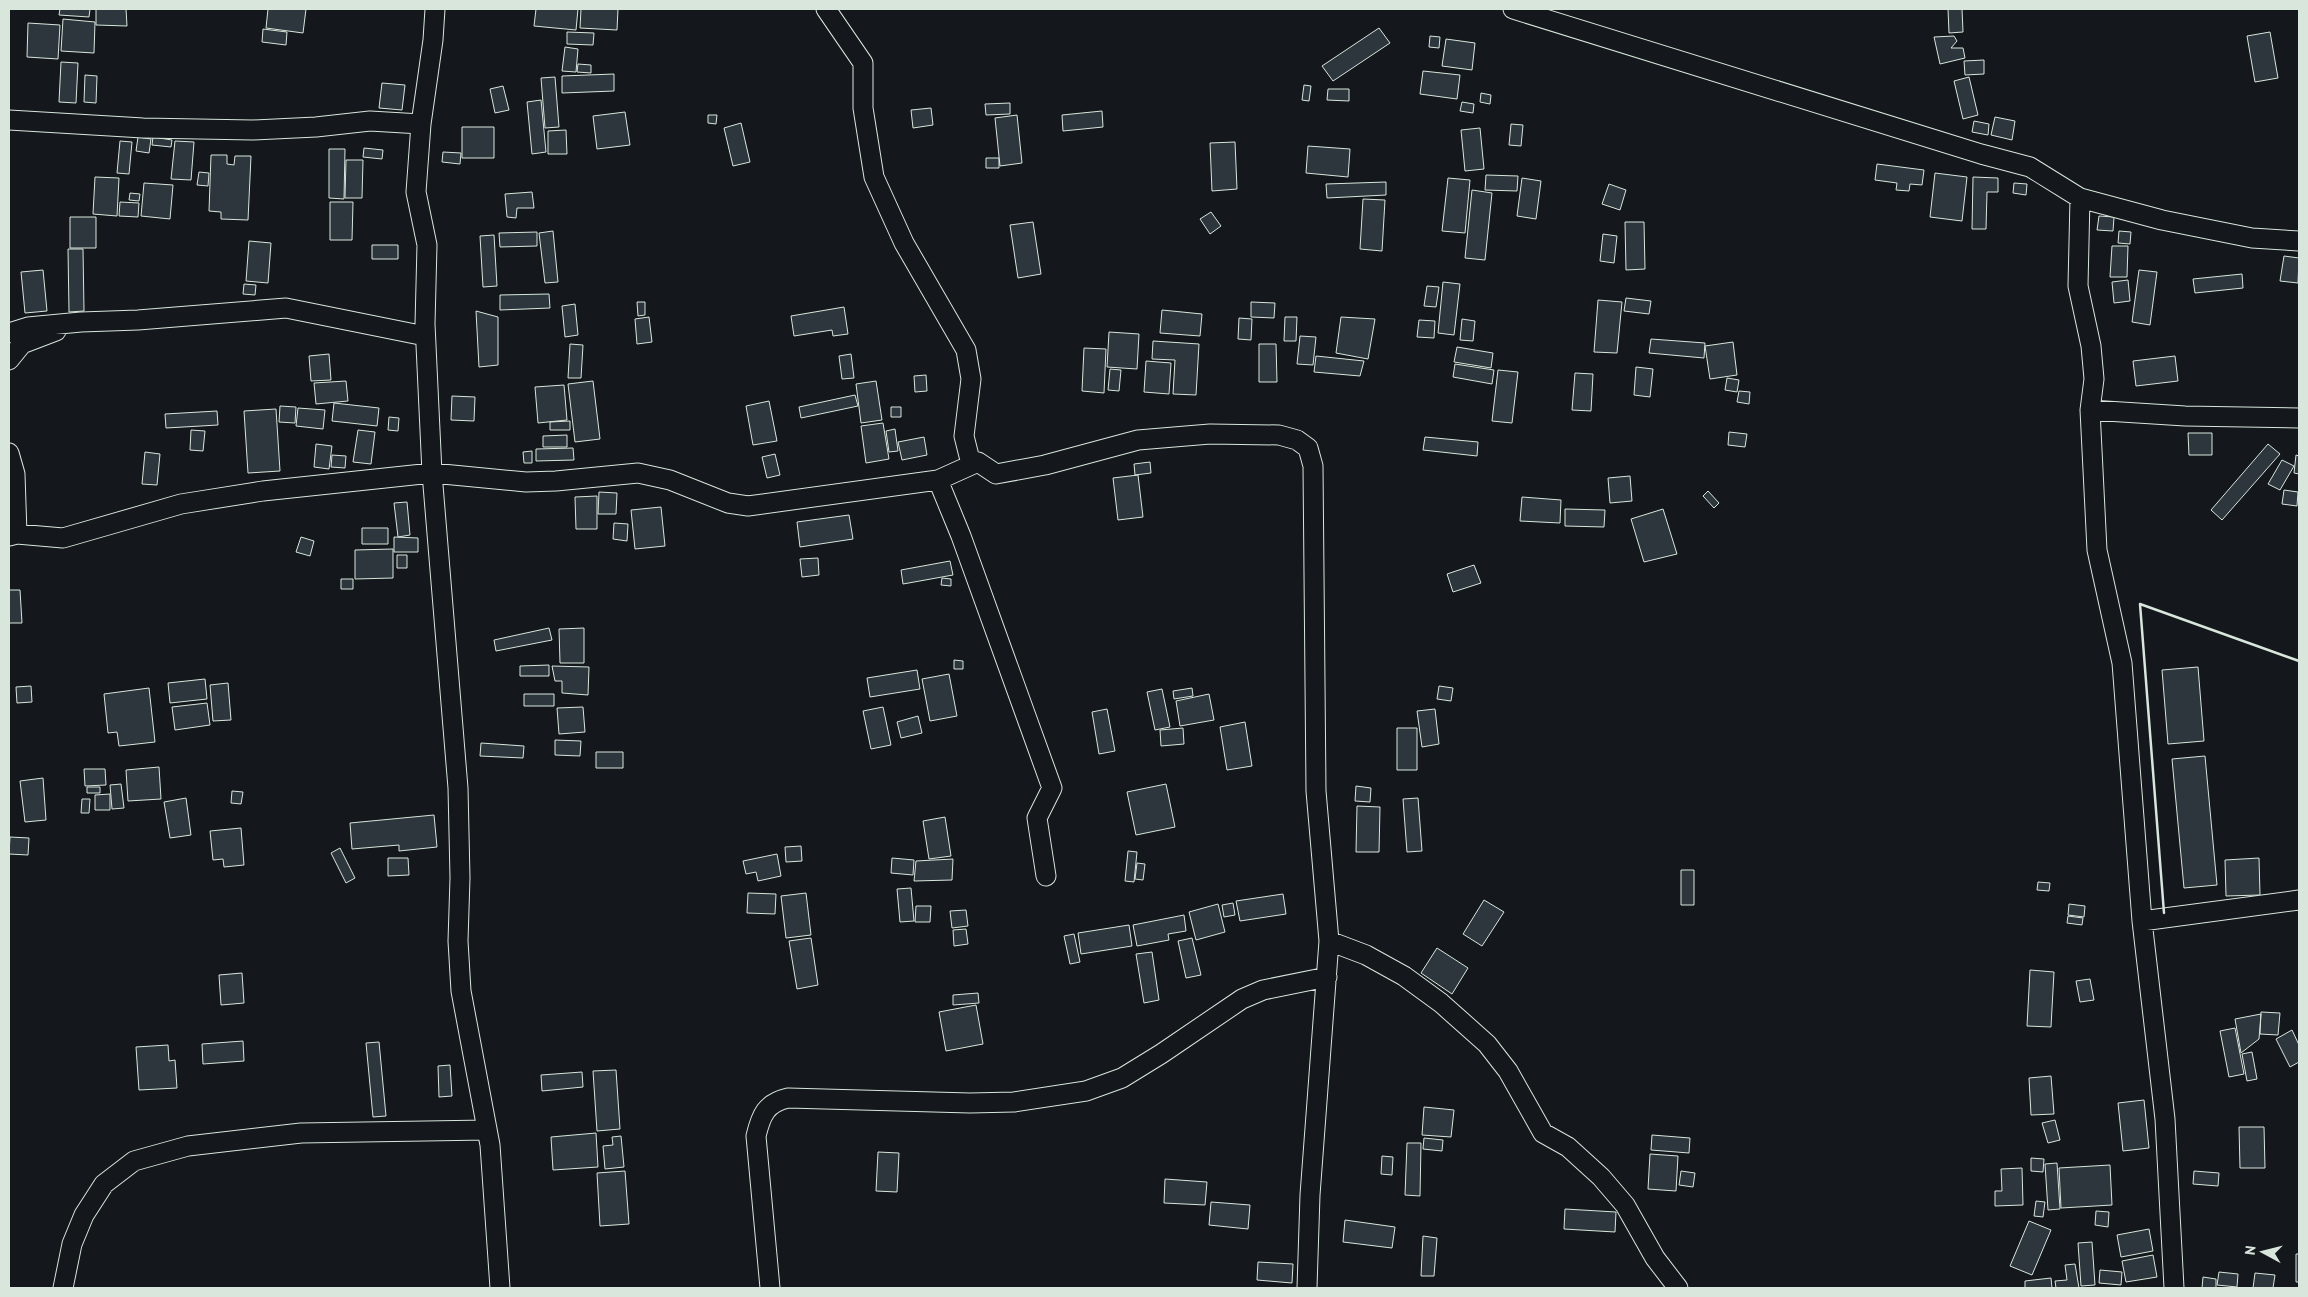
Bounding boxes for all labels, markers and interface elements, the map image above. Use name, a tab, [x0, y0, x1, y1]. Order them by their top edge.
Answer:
north arrow	[2238, 1227, 2288, 1277]
text: N	[2241, 1245, 2260, 1256]

